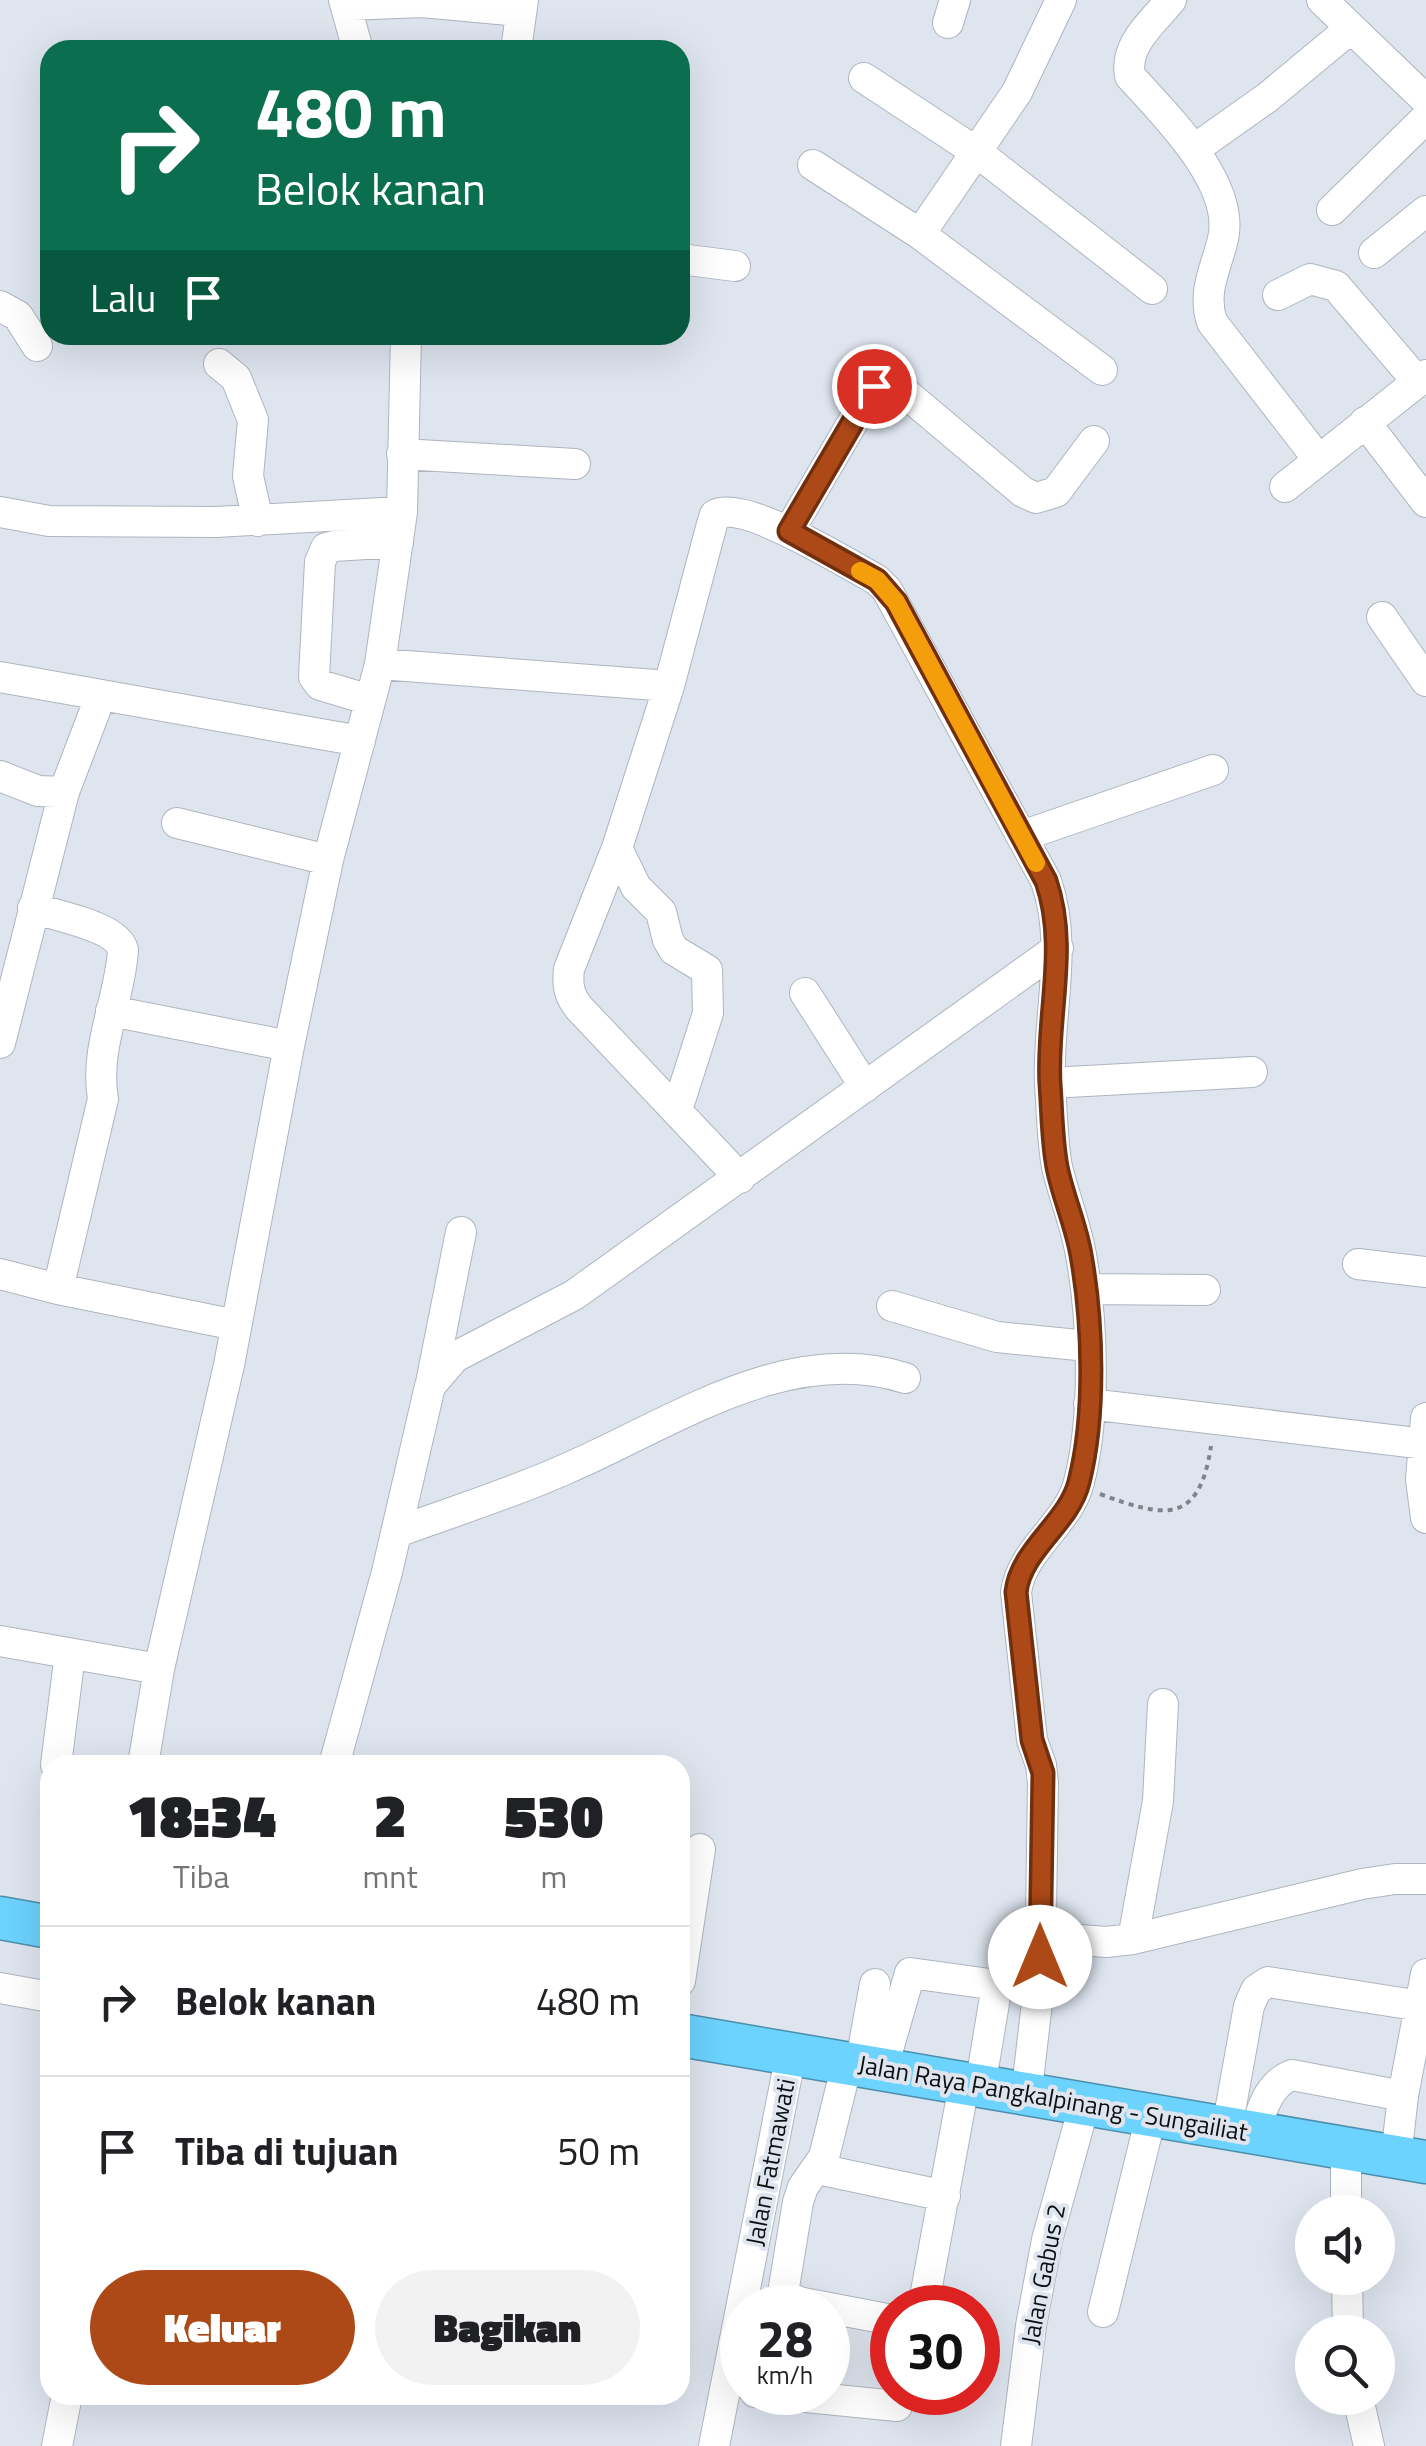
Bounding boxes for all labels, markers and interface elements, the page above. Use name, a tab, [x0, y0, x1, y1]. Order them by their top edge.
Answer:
text: 480 m	[255, 58, 447, 164]
icon: right	[90, 80, 220, 210]
text: Belok kanan	[255, 154, 486, 222]
text: Lalu	[90, 269, 156, 327]
icon: arrive	[176, 270, 231, 325]
pin	[832, 344, 917, 429]
icon: arrive	[847, 359, 902, 414]
text: 18:34	[127, 1769, 276, 1860]
text: 2	[374, 1769, 407, 1860]
text: 530	[504, 1769, 603, 1860]
text: Tiba	[173, 1852, 230, 1900]
text: mnt	[363, 1852, 418, 1900]
text: m	[540, 1852, 567, 1900]
position arrow	[988, 1905, 1092, 2009]
text: Belok kanan	[175, 1972, 376, 2030]
text: 480 m	[536, 1972, 640, 2030]
icon: right	[90, 1974, 145, 2029]
street label: Jalan Raya Pangkalpinang - Sungailiat	[855, 2045, 1251, 2151]
street label: Jalan Fatmawati	[735, 2075, 805, 2249]
text: Tiba di tujuan	[175, 2122, 398, 2180]
text: 50 m	[557, 2122, 640, 2180]
icon: arrive	[90, 2124, 145, 2179]
map controls	[1295, 2195, 1395, 2415]
button: sound	[1295, 2195, 1395, 2295]
street label: Jalan Gabus 2	[1011, 2200, 1075, 2348]
button: Keluar	[90, 2270, 355, 2385]
button: Bagikan	[375, 2270, 640, 2385]
speed limit sign: 30	[870, 2285, 1000, 2415]
text: 28	[757, 2300, 813, 2376]
button: search	[1295, 2315, 1395, 2415]
text: km/h	[757, 2356, 813, 2394]

